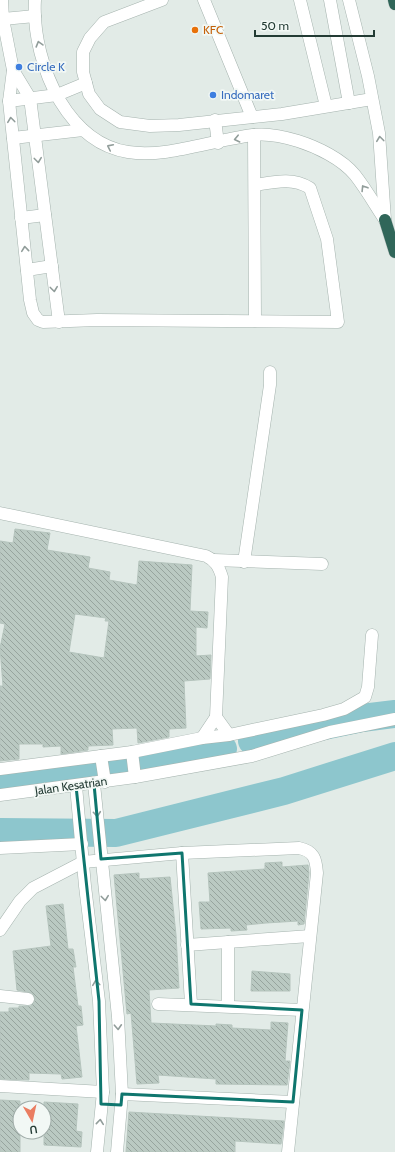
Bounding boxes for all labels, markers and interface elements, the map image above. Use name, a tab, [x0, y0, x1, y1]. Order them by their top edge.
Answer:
scale bar	[255, 12, 374, 38]
text: 50 m	[261, 18, 289, 33]
place label: KFC	[203, 22, 223, 37]
marker: KFC	[190, 25, 200, 35]
one-way arrow	[35, 41, 44, 48]
place label: Circle K	[27, 59, 65, 74]
marker: Circle K	[14, 62, 24, 72]
place label: Indomaret	[221, 87, 274, 102]
marker: Indomaret	[208, 90, 218, 100]
one-way arrow	[7, 117, 16, 123]
one-way arrow	[234, 134, 240, 142]
one-way arrow	[376, 136, 385, 142]
one-way arrow	[107, 144, 114, 152]
one-way arrow	[33, 157, 42, 163]
one-way arrow	[361, 185, 368, 192]
one-way arrow	[21, 246, 30, 252]
one-way arrow	[50, 286, 59, 292]
street label: Jalan Kesatrian	[33, 773, 108, 798]
one-way arrow	[92, 811, 101, 817]
one-way arrow	[100, 895, 109, 901]
one-way arrow	[92, 980, 101, 986]
one-way arrow	[114, 1024, 122, 1030]
north arrow	[12, 1100, 52, 1140]
one-way arrow	[95, 1119, 104, 1125]
text: U	[28, 1122, 39, 1137]

